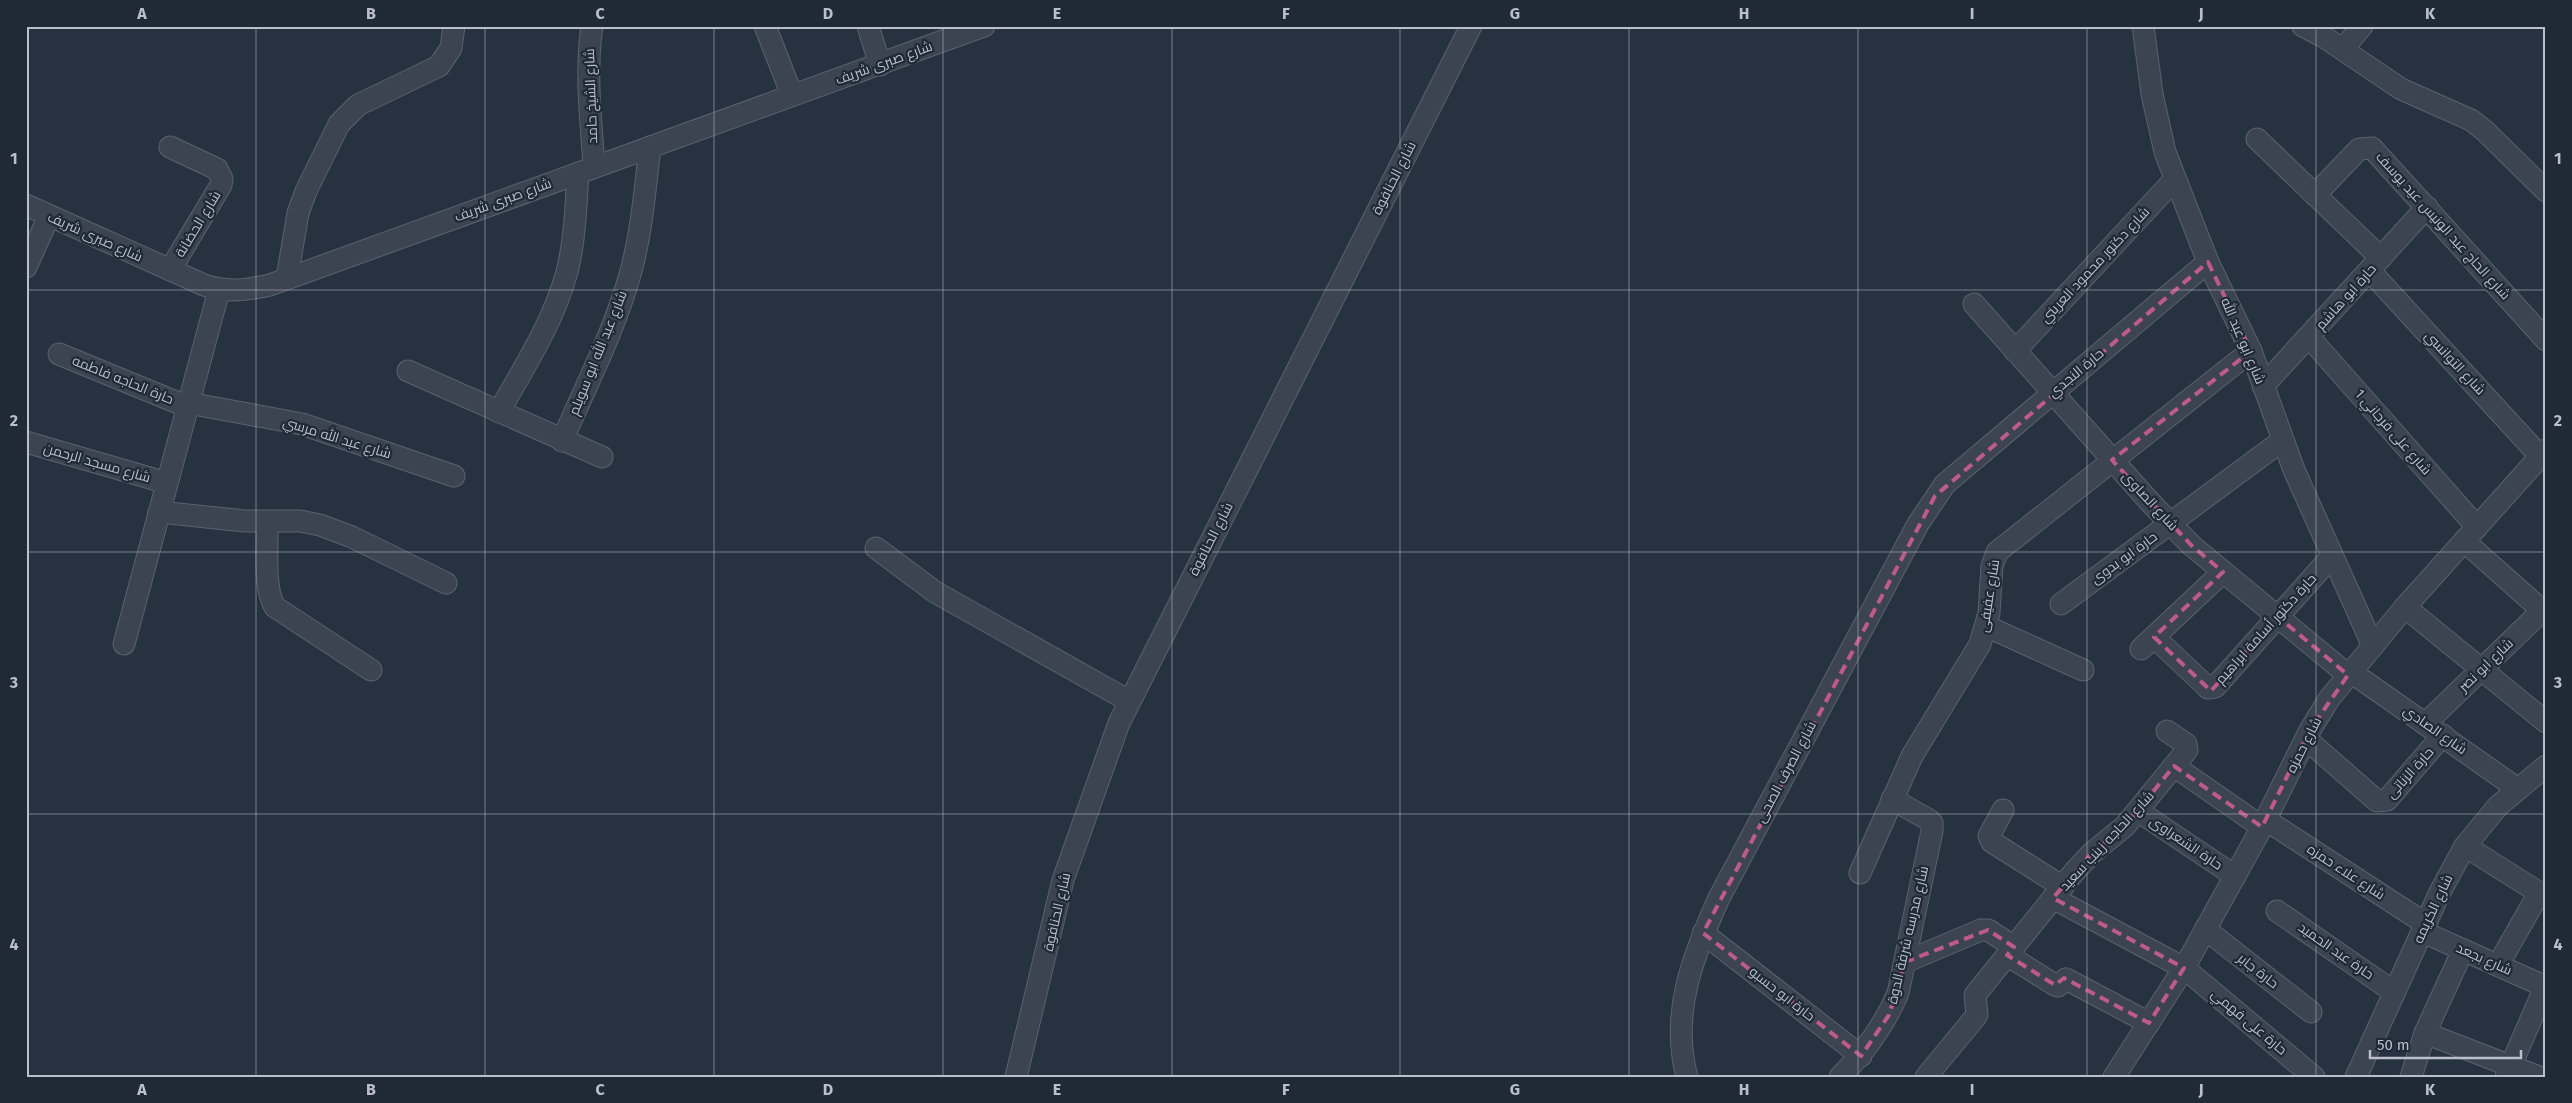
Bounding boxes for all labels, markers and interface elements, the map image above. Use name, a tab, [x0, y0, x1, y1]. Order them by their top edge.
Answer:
text: A	[136, 4, 147, 23]
text: B	[366, 4, 376, 23]
text: C	[595, 4, 605, 23]
text: D	[823, 4, 833, 23]
text: E	[1053, 4, 1061, 23]
text: F	[1282, 4, 1290, 23]
text: G	[1510, 4, 1520, 23]
text: H	[1739, 4, 1749, 23]
text: I	[1970, 4, 1974, 23]
text: J	[2197, 4, 2204, 23]
text: K	[2425, 4, 2436, 23]
street label: شارع صبرى شريف	[833, 38, 935, 88]
street label: شارع الشيخ حامد	[581, 48, 601, 144]
street label: شارع الحنافوة	[1368, 139, 1420, 217]
text: 1	[10, 149, 18, 168]
street label: شارع الحاج عبد الونيس عيد يوسف	[2372, 149, 2514, 303]
text: 1	[2554, 149, 2562, 168]
street label: شارع صبرى شريف	[452, 175, 554, 225]
street label: شارع الحضانة	[171, 188, 225, 260]
street label: شارع دكتور محمود العريني	[2037, 203, 2155, 329]
street label: شارع صبرى شريف	[45, 208, 145, 266]
street label: حارة ابو هاشم	[2312, 261, 2381, 334]
street label: شارع عبد الله ابو سويلم	[564, 288, 632, 418]
street label: شارع ابو عبد الله	[2217, 295, 2270, 387]
street label: شارع التوانسي	[2420, 328, 2489, 400]
street label: حارة النجدي	[2045, 345, 2109, 404]
street label: حارة الحاجه فاطمه	[70, 352, 176, 408]
street label: شارع على فرجاني 1	[2349, 386, 2435, 480]
text: 2	[10, 411, 18, 430]
text: 2	[2554, 411, 2562, 430]
street label: شارع عبد الله مرسي	[280, 412, 394, 464]
street label: شارع مسجد الرحمن	[42, 440, 152, 486]
street label: شارع الصاوى	[2118, 468, 2182, 534]
street label: شارع الحنافوة	[1185, 500, 1237, 578]
street label: حارة ابو بدوى	[2087, 528, 2161, 588]
street label: شارع عفيفى	[1975, 558, 2003, 634]
street label: حارة دكتور أسامة ابراهيم	[2211, 570, 2321, 688]
street label: شارع ابو نصر	[2454, 635, 2517, 696]
text: 3	[9, 673, 18, 692]
text: 3	[2553, 673, 2562, 692]
street label: شارع الصادي	[2398, 702, 2470, 761]
street label: شارع حمزه	[2283, 714, 2325, 776]
street label: شارع الصرف الصحى	[1752, 718, 1820, 826]
street label: حارة الزناتى	[2383, 744, 2437, 802]
street label: شارع الحاجه زينب سعيد	[2056, 787, 2158, 895]
street label: حارة الشعراوى	[2146, 812, 2226, 874]
street label: شارع علاء حمزه	[2304, 841, 2388, 903]
street label: شارع مدرسه شرفة الدوة	[1884, 864, 1932, 1006]
street label: شارع الحنافوة	[1040, 871, 1074, 953]
street label: شارع الكريمه	[2410, 872, 2456, 946]
street label: حارة عبد الحميد	[2295, 919, 2377, 983]
text: 4	[9, 935, 19, 954]
text: 4	[2553, 935, 2563, 954]
street label: شارع بجعد	[2453, 939, 2515, 979]
street label: حارة جابر	[2233, 949, 2282, 992]
street label: حارة ابو حسبو	[1746, 963, 1818, 1025]
street label: حارة على فهمي	[2206, 985, 2290, 1061]
scale bar	[2370, 1028, 2521, 1060]
text: 50 m	[2377, 1036, 2410, 1054]
text: A	[136, 1080, 147, 1099]
text: B	[366, 1080, 376, 1099]
text: C	[595, 1080, 605, 1099]
text: D	[823, 1080, 833, 1099]
text: E	[1053, 1080, 1061, 1099]
text: F	[1282, 1080, 1290, 1099]
text: G	[1510, 1080, 1520, 1099]
text: H	[1739, 1080, 1749, 1099]
text: I	[1970, 1080, 1974, 1099]
text: J	[2197, 1080, 2204, 1099]
text: K	[2425, 1080, 2436, 1099]

